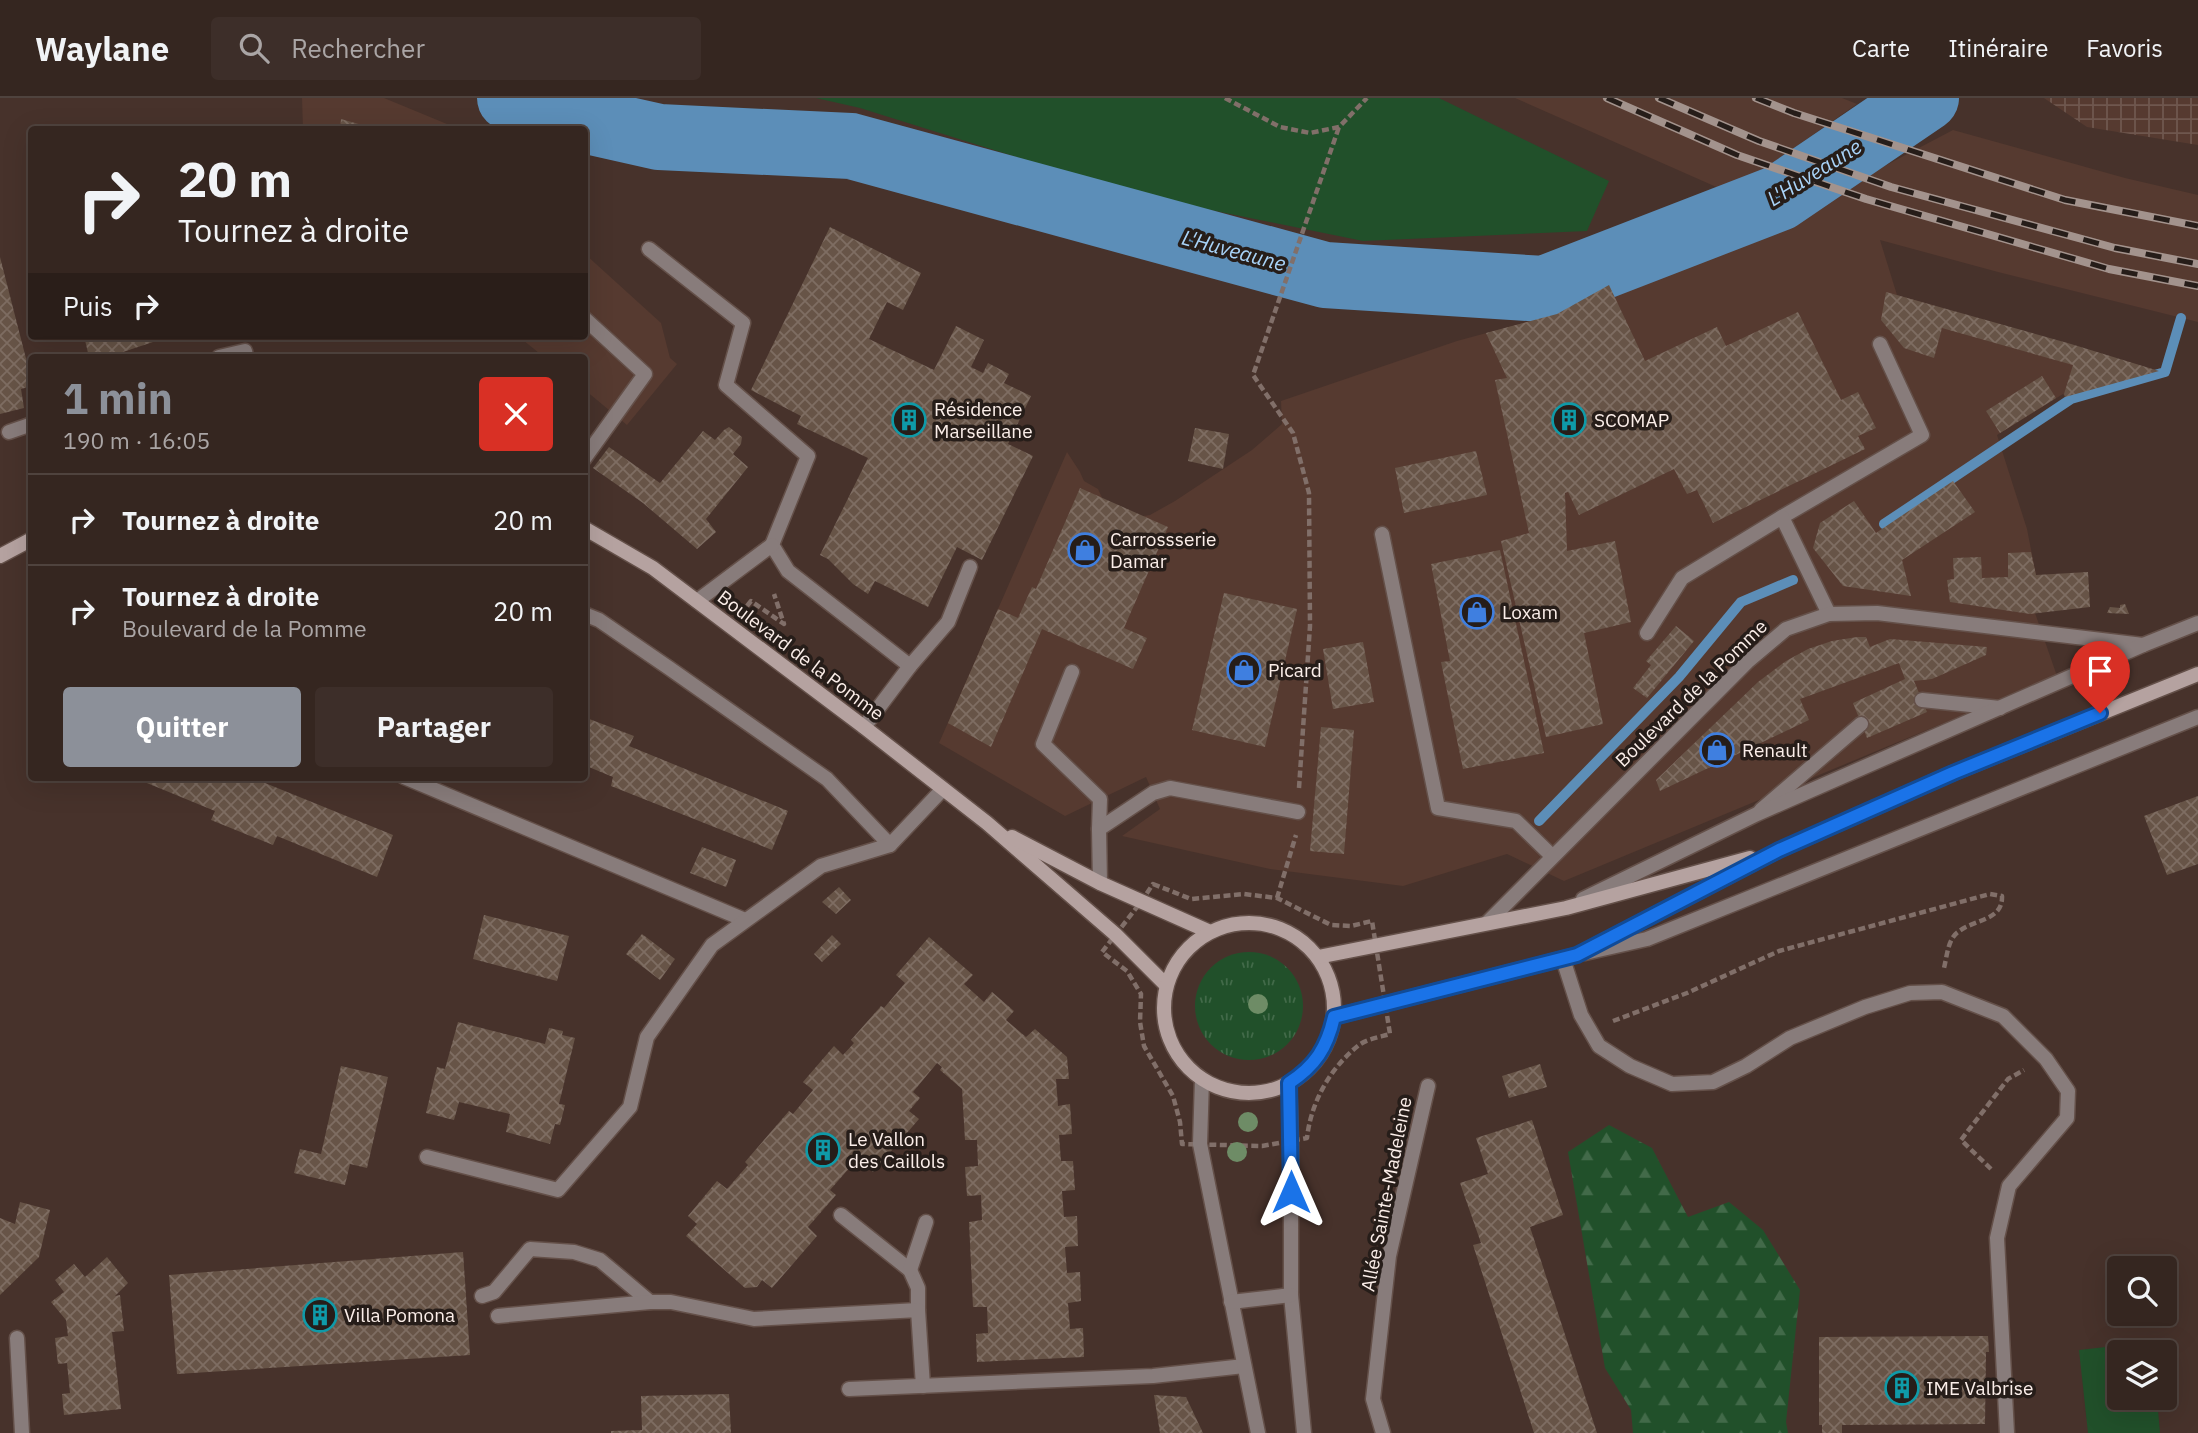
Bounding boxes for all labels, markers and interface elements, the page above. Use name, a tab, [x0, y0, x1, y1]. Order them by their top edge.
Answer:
search box	[211, 17, 701, 80]
text: Waylane	[35, 27, 169, 70]
icon: search	[235, 29, 273, 67]
text: Rechercher	[291, 31, 425, 65]
text: Carte	[1852, 32, 1910, 64]
text: Itinéraire	[1948, 32, 2048, 64]
text: Favoris	[2086, 32, 2163, 64]
water label: L'Huveaune	[1761, 132, 1867, 212]
text: 20 m	[178, 147, 292, 210]
icon: right	[63, 154, 154, 245]
text: Tournez à droite	[178, 209, 409, 251]
water label: L'Huveaune	[1179, 223, 1289, 277]
icon: right	[127, 287, 165, 325]
text: Puis	[63, 289, 113, 323]
text: 1 min	[63, 371, 173, 426]
button: close	[479, 377, 553, 451]
place label: Résidence Marseillane	[934, 397, 1033, 443]
building icon: Résidence Marseillane	[890, 401, 928, 439]
building icon: SCOMAP	[1550, 401, 1588, 439]
place label: SCOMAP	[1594, 408, 1669, 432]
text: 190 m · 16:05	[63, 425, 210, 455]
icon: right	[63, 501, 101, 539]
text: Tournez à droite	[122, 503, 319, 537]
text: 20 m	[493, 503, 553, 537]
place label: Carrossserie Damar	[1110, 527, 1217, 573]
shop icon: Carrossserie Damar	[1066, 531, 1104, 569]
text: Tournez à droite	[122, 579, 319, 613]
street label: Boulevard de la Pomme	[713, 585, 889, 725]
icon: right	[63, 592, 101, 630]
shop icon: Loxam	[1458, 593, 1496, 631]
text: 20 m	[493, 594, 553, 628]
place label: Loxam	[1502, 600, 1558, 624]
text: Boulevard de la Pomme	[122, 613, 367, 643]
street label: Boulevard de la Pomme	[1610, 614, 1772, 772]
pin	[2070, 641, 2130, 713]
shop icon: Picard	[1225, 651, 1263, 689]
icon: arrive	[2081, 652, 2119, 690]
place label: Picard	[1268, 658, 1322, 682]
button: Quitter	[63, 687, 301, 767]
button: Partager	[315, 687, 553, 767]
shop icon: Renault	[1698, 731, 1736, 769]
place label: Renault	[1742, 738, 1808, 762]
street label: Allée Sainte-Madeleine	[1355, 1095, 1417, 1293]
place label: Le Vallon des Caillols	[848, 1127, 945, 1173]
building icon: Le Vallon des Caillols	[804, 1131, 842, 1169]
position arrow	[1254, 1155, 1328, 1229]
map controls	[2107, 1256, 2177, 1410]
button: search	[2107, 1256, 2177, 1326]
building icon: Villa Pomona	[301, 1296, 339, 1334]
place label: Villa Pomona	[344, 1303, 455, 1327]
button: layers	[2107, 1340, 2177, 1410]
building icon: IME Valbrise	[1883, 1369, 1921, 1407]
place label: IME Valbrise	[1926, 1376, 2033, 1400]

